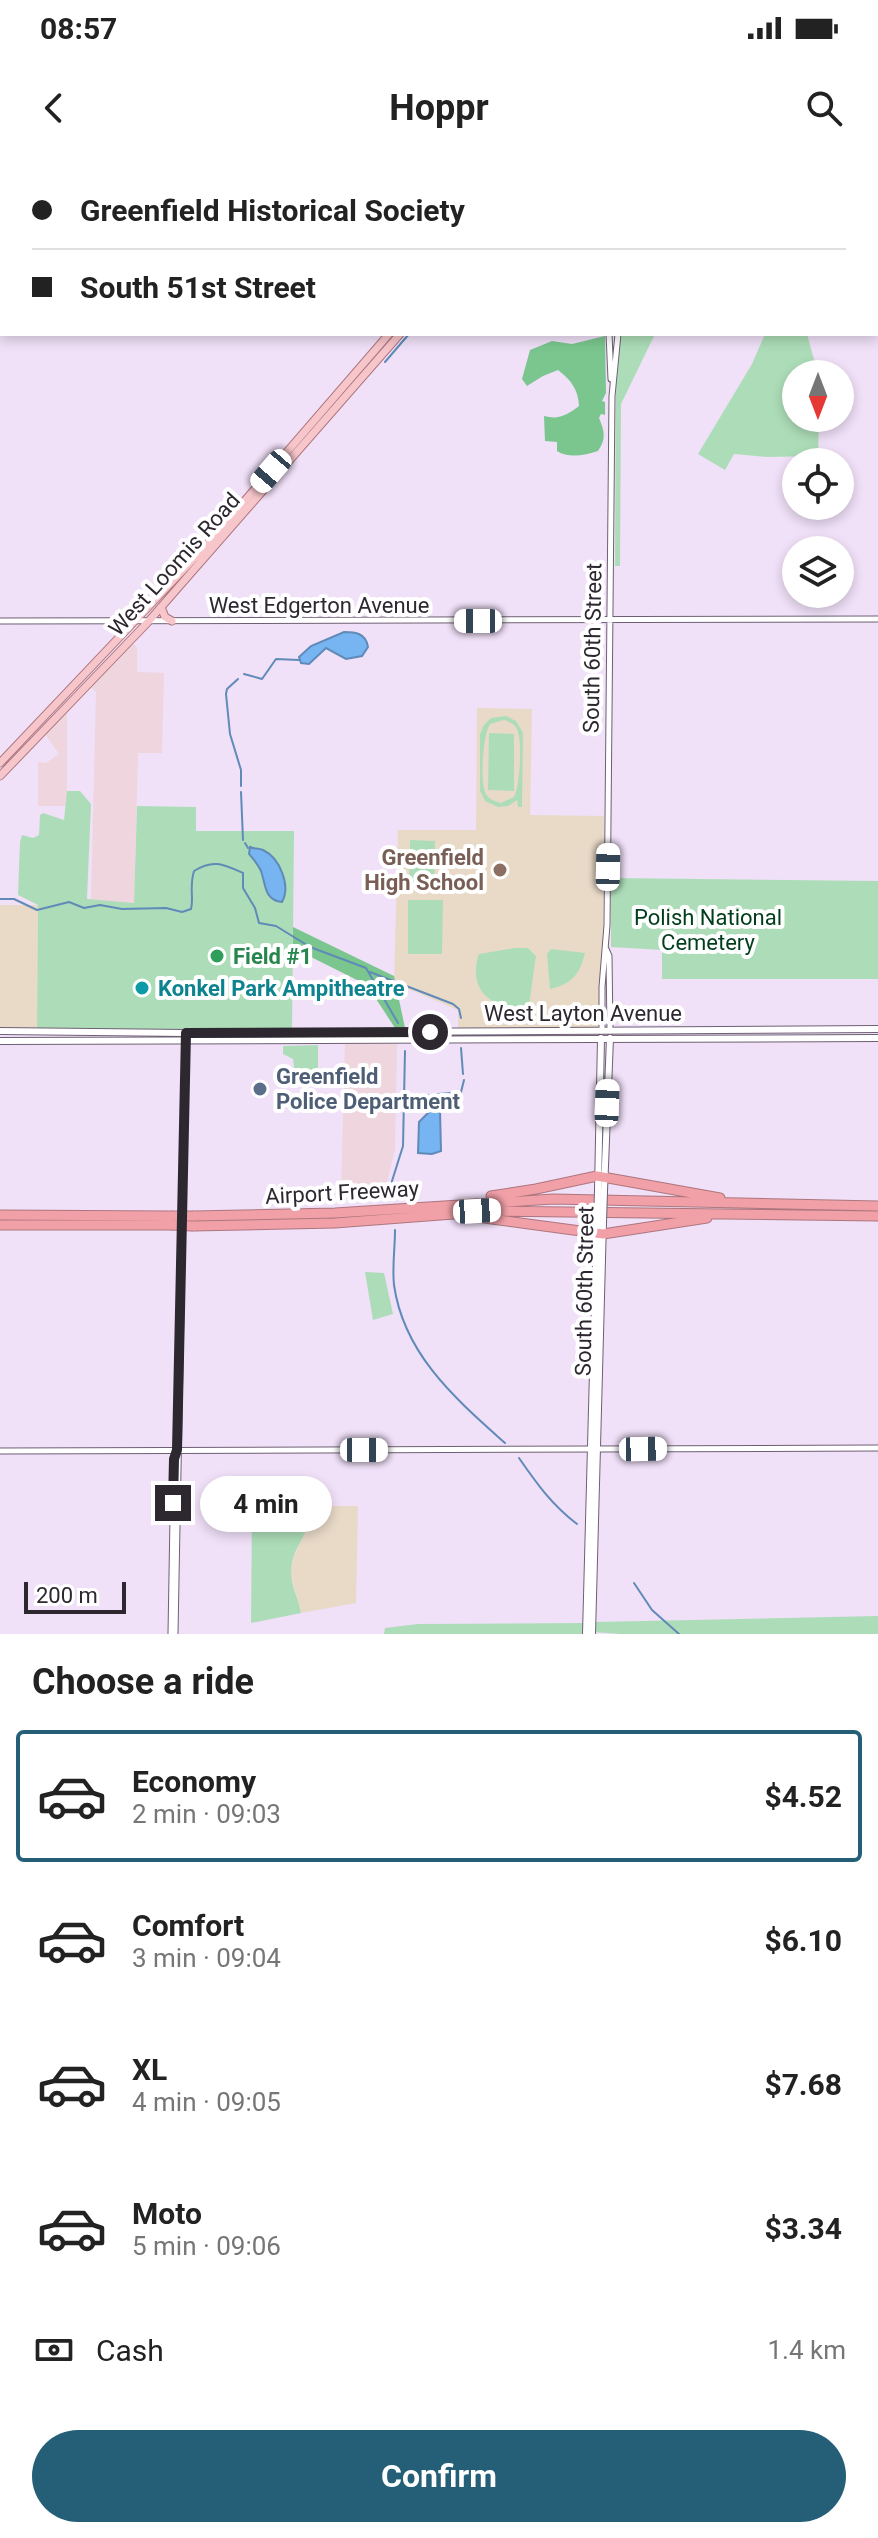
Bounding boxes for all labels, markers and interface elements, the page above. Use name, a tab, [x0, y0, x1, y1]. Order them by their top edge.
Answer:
text: 08:57	[40, 11, 117, 46]
icon: back	[32, 86, 76, 130]
icon: search	[802, 86, 846, 130]
text: Hoppr	[389, 87, 489, 129]
text: Greenfield Historical Society	[80, 193, 465, 228]
text: South 51st Street	[80, 270, 316, 305]
north arrow	[782, 360, 854, 432]
map controls	[782, 360, 854, 608]
car	[246, 445, 296, 497]
button: locate	[782, 448, 854, 520]
street label: West Loomis Road	[104, 488, 245, 641]
button: layers	[782, 536, 854, 608]
street label: South 60th Street	[579, 563, 606, 733]
street label: West Edgerton Avenue	[209, 593, 429, 618]
car	[454, 609, 502, 633]
car	[596, 843, 620, 891]
place label: Greenfield High School	[364, 845, 484, 895]
marker: Greenfield High School	[491, 861, 509, 879]
park label: Polish National Cemetery	[634, 905, 782, 955]
place label: Field #1	[233, 944, 312, 969]
marker: Field #1	[208, 947, 226, 965]
place label: Konkel Park Ampitheatre	[158, 976, 405, 1001]
marker: Konkel Park Ampitheatre	[133, 979, 151, 997]
street label: West Layton Avenue	[484, 1001, 682, 1026]
route start	[412, 1014, 448, 1050]
place label: Greenfield Police Department	[276, 1064, 461, 1114]
car	[594, 1079, 620, 1127]
marker: Greenfield Police Department	[251, 1080, 269, 1098]
street label: Airport Freeway	[265, 1176, 420, 1209]
car	[452, 1198, 502, 1224]
street label: South 60th Street	[571, 1206, 598, 1376]
car	[619, 1437, 667, 1461]
car	[340, 1438, 388, 1462]
callout: 4 min	[201, 1475, 333, 1531]
route end	[155, 1485, 191, 1521]
text: 4 min	[233, 1489, 299, 1519]
scale bar	[24, 1578, 126, 1614]
text: 200 m	[36, 1583, 98, 1608]
text: Choose a ride	[32, 1661, 254, 1703]
icon: car	[36, 1760, 108, 1832]
text: Economy	[132, 1764, 256, 1799]
text: $4.52	[764, 1779, 842, 1814]
text: 2 min · 09:03	[132, 1799, 281, 1829]
icon: car	[36, 1904, 108, 1976]
text: Comfort	[132, 1908, 244, 1943]
text: $6.10	[764, 1923, 842, 1958]
text: 3 min · 09:04	[132, 1943, 281, 1973]
icon: car	[36, 2048, 108, 2120]
text: XL	[132, 2052, 167, 2087]
text: $7.68	[764, 2067, 842, 2102]
text: 4 min · 09:05	[132, 2087, 281, 2117]
icon: car	[36, 2192, 108, 2264]
text: Moto	[132, 2196, 202, 2231]
text: $3.34	[764, 2211, 842, 2246]
text: 5 min · 09:06	[132, 2231, 281, 2261]
icon: cash	[32, 2328, 76, 2372]
text: Cash	[96, 2333, 164, 2368]
text: 1.4 km	[767, 2335, 846, 2365]
button: Confirm	[32, 2430, 846, 2522]

